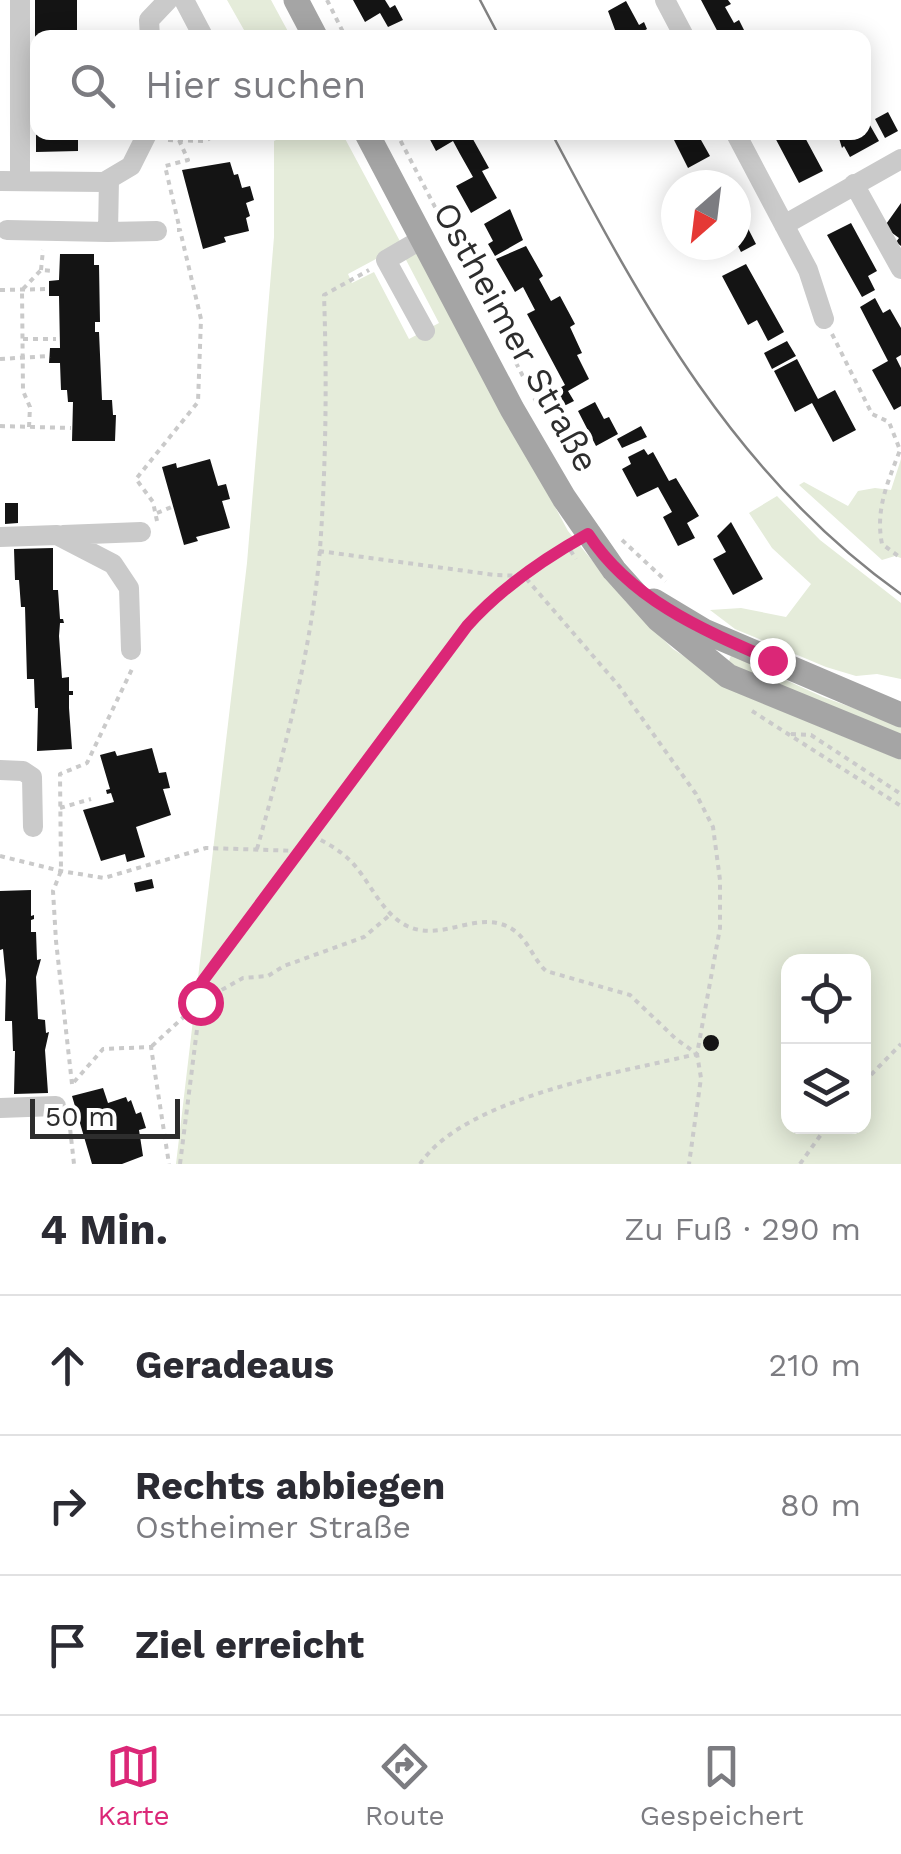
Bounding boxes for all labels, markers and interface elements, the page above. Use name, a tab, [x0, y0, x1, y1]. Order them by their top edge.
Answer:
search box	[30, 30, 871, 140]
icon: search	[65, 58, 120, 113]
text: Hier suchen	[145, 63, 366, 107]
north arrow	[661, 170, 751, 260]
street label: Ostheimer Straße	[424, 195, 608, 479]
route end	[750, 638, 796, 684]
map controls	[781, 954, 871, 1134]
button: locate	[781, 954, 871, 1044]
route start	[178, 980, 224, 1026]
button: layers	[781, 1044, 871, 1134]
scale bar	[30, 1094, 180, 1138]
text: 50 m	[45, 1100, 115, 1133]
text: 4 Min.	[40, 1205, 168, 1254]
text: Zu Fuß · 290 m	[624, 1210, 861, 1248]
icon: ahead	[40, 1338, 95, 1393]
text: Geradeaus	[135, 1343, 334, 1387]
text: 210 m	[769, 1346, 861, 1384]
text: Rechts abbiegen	[135, 1464, 445, 1508]
icon: right	[40, 1478, 95, 1533]
text: 80 m	[780, 1486, 861, 1524]
text: Ostheimer Straße	[135, 1508, 411, 1546]
icon: arrive	[40, 1618, 95, 1673]
text: Ziel erreicht	[135, 1623, 364, 1667]
tab: Karte	[97, 1739, 170, 1832]
tab: Route	[365, 1739, 445, 1832]
tab: Gespeichert	[640, 1739, 804, 1832]

